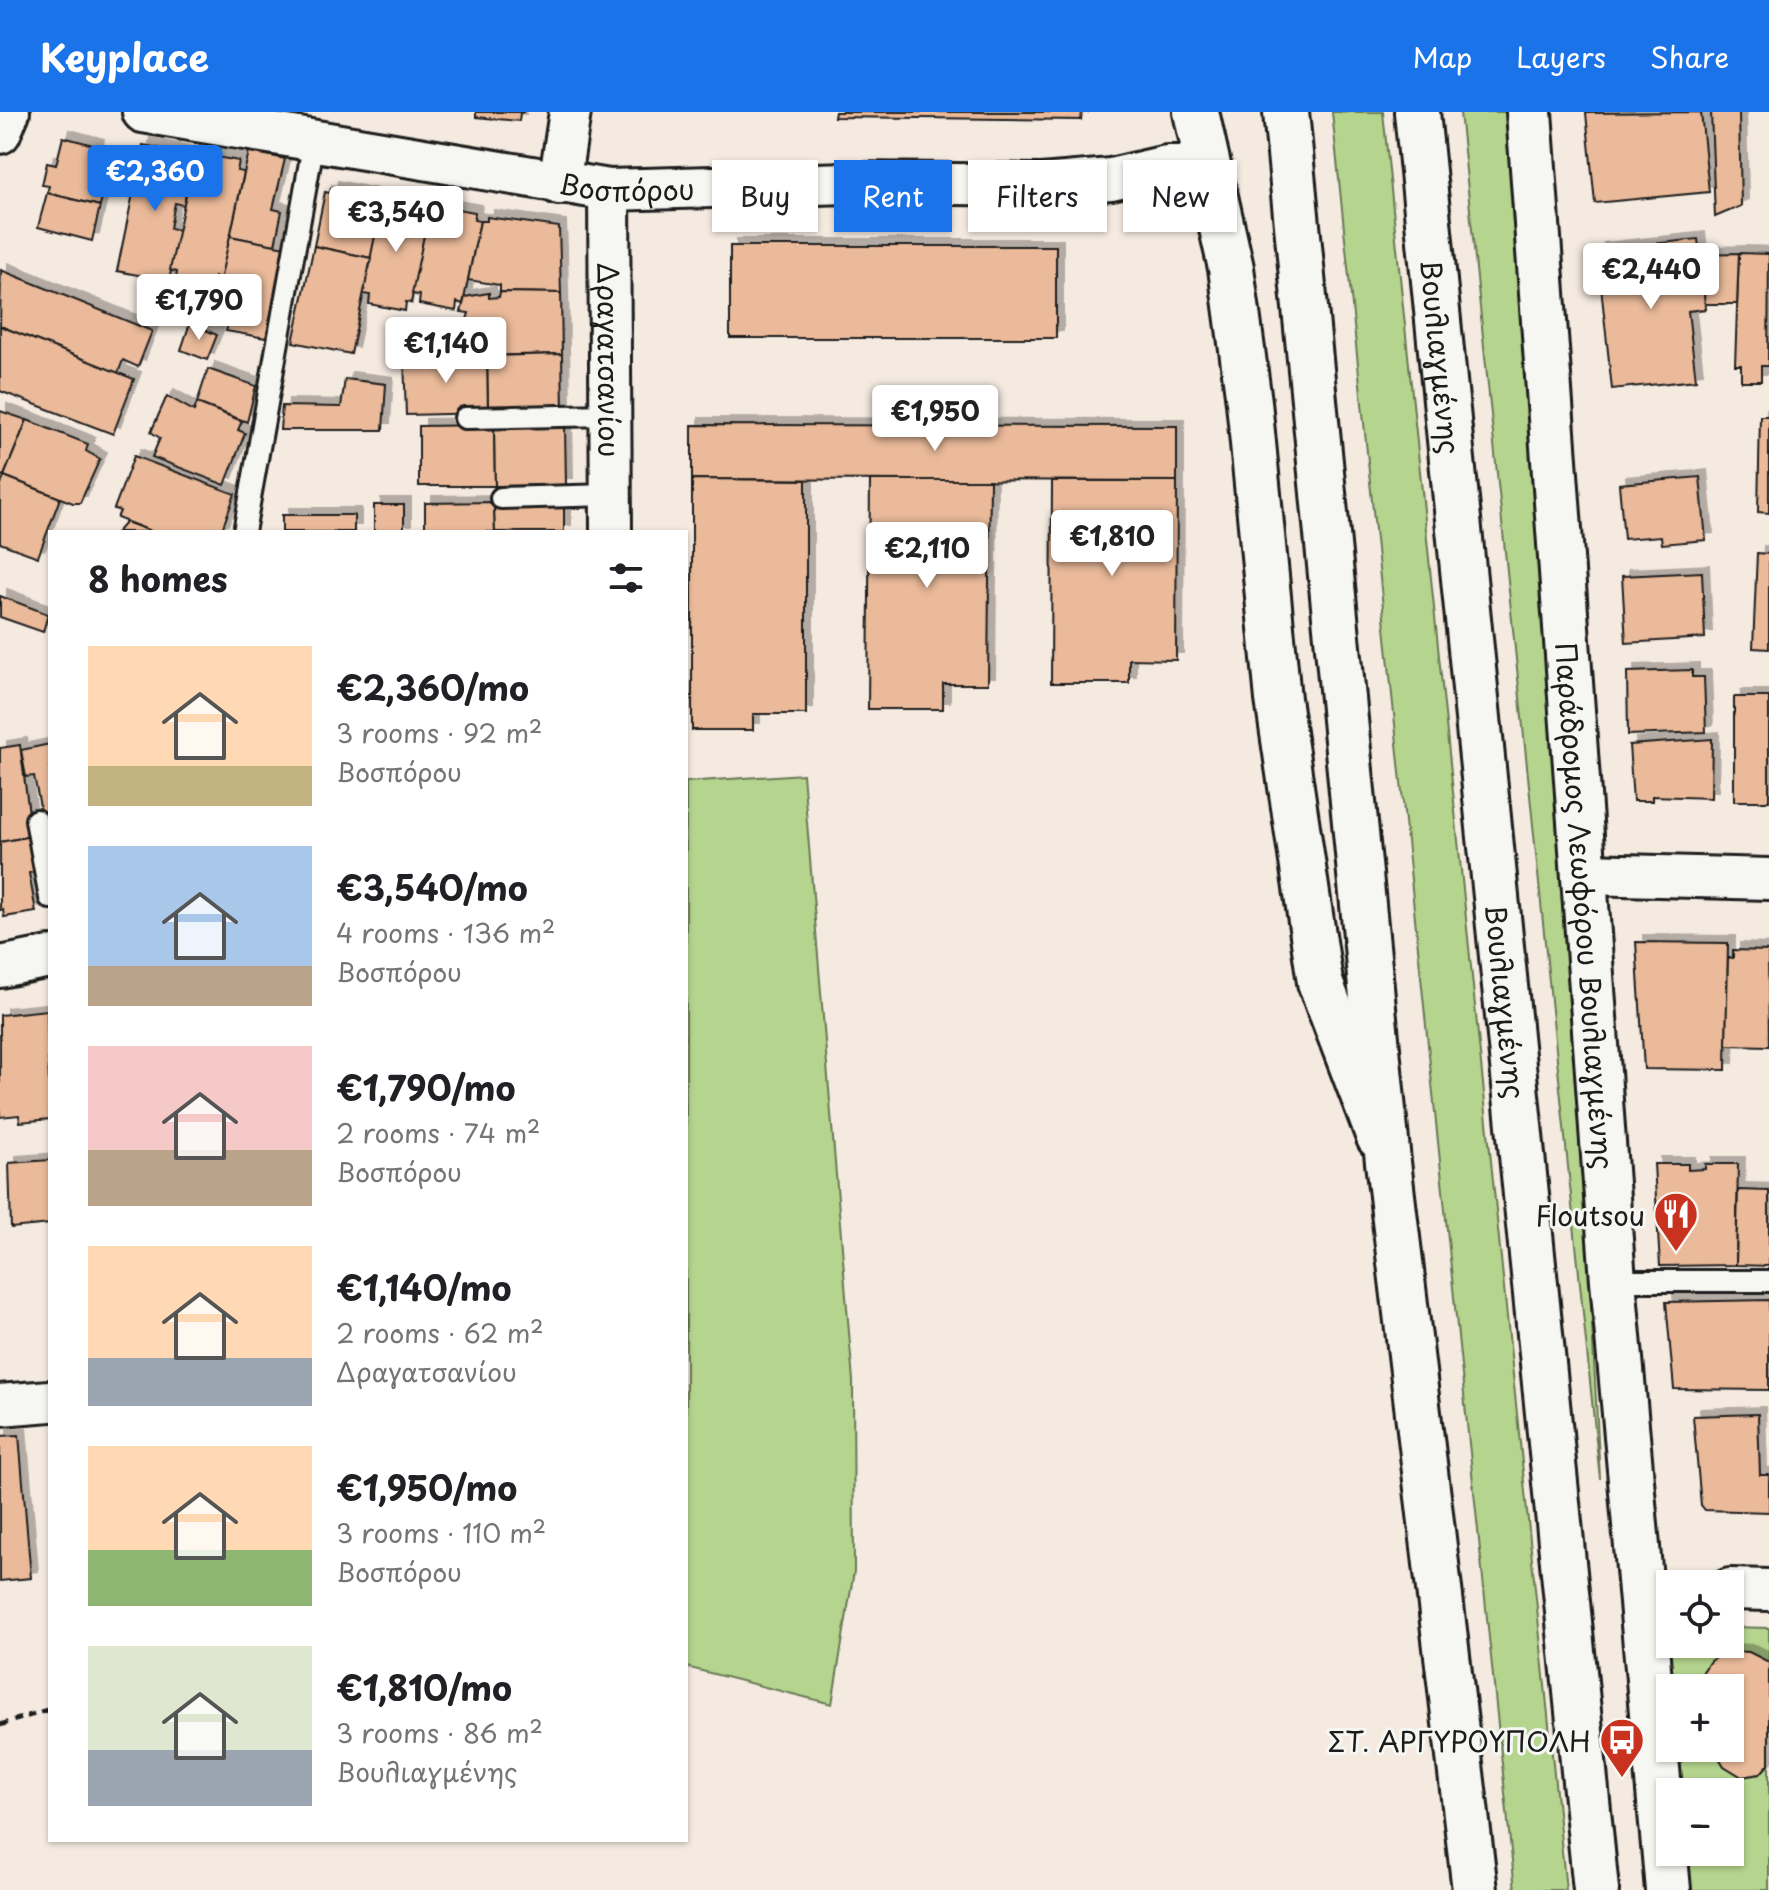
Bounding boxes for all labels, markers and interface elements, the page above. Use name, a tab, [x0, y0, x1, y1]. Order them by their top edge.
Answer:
text: Keyplace	[40, 28, 209, 85]
text: Map	[1412, 35, 1472, 78]
text: Layers	[1516, 35, 1606, 78]
text: Share	[1650, 35, 1729, 78]
pin: €2,360	[90, 145, 220, 213]
text: €2,360	[106, 151, 204, 190]
street label: Βοσπόρου	[556, 160, 695, 212]
chip: Buy	[712, 160, 818, 232]
chip: Rent	[834, 160, 952, 232]
chip: Filters	[968, 160, 1107, 232]
chip: New	[1123, 160, 1237, 232]
pin: €3,540	[331, 186, 461, 254]
text: €3,540	[347, 192, 445, 231]
pin: €2,440	[1586, 243, 1716, 311]
text: €2,440	[1601, 249, 1701, 288]
street label: Βουλιαγμένης	[1410, 257, 1473, 456]
street label: Δραγατσανίου	[588, 262, 632, 458]
pin: €1,790	[134, 274, 264, 342]
text: €1,790	[155, 280, 243, 319]
pin: €1,140	[381, 317, 511, 385]
text: €1,140	[403, 323, 489, 362]
pin: €1,950	[870, 385, 1000, 453]
text: €1,950	[890, 391, 980, 430]
pin: €1,810	[1047, 510, 1177, 578]
text: €1,810	[1069, 516, 1155, 555]
pin: €2,110	[862, 522, 992, 590]
text: €2,110	[884, 528, 970, 567]
text: 8 homes	[88, 552, 228, 604]
icon: filters	[604, 556, 648, 600]
street label: Παράδρομος Λεωφόρου Βουλιαγμένης	[1546, 641, 1626, 1171]
text: €2,360/mo	[336, 661, 529, 713]
icon: home	[152, 678, 248, 774]
text: 3 rooms · 92 m²	[336, 713, 542, 752]
text: Βοσπόρου	[336, 752, 462, 791]
text: €3,540/mo	[336, 861, 528, 913]
icon: home	[152, 878, 248, 974]
street label: Βουλιαγμένης	[1475, 902, 1538, 1101]
text: 4 rooms · 136 m²	[336, 913, 556, 952]
text: Βοσπόρου	[336, 952, 462, 991]
text: €1,790/mo	[336, 1061, 516, 1113]
icon: home	[152, 1078, 248, 1174]
text: 2 rooms · 74 m²	[336, 1113, 540, 1152]
text: Βοσπόρου	[336, 1152, 462, 1191]
restaurant icon: Floutsou	[1652, 1190, 1700, 1253]
place label: Floutsou	[1535, 1193, 1645, 1236]
text: €1,140/mo	[336, 1261, 511, 1313]
icon: home	[152, 1278, 248, 1374]
text: 2 rooms · 62 m²	[336, 1313, 544, 1352]
text: Δραγατσανίου	[336, 1352, 517, 1391]
text: €1,950/mo	[336, 1461, 517, 1513]
icon: home	[152, 1478, 248, 1574]
text: 3 rooms · 110 m²	[336, 1513, 546, 1552]
text: Βοσπόρου	[336, 1552, 462, 1591]
map controls	[1656, 1570, 1744, 1866]
button: locate	[1656, 1570, 1744, 1658]
text: €1,810/mo	[336, 1661, 512, 1713]
button: +	[1656, 1674, 1744, 1762]
icon: home	[152, 1678, 248, 1774]
text: 3 rooms · 86 m²	[336, 1713, 543, 1752]
bus stop icon: ΣΤ. ΑΡΓΥΡΟΥΠΟΛΗ	[1598, 1716, 1646, 1779]
place label: ΣΤ. ΑΡΓΥΡΟΥΠΟΛΗ	[1327, 1719, 1591, 1762]
text: Βουλιαγμένης	[336, 1752, 518, 1791]
button: −	[1656, 1778, 1744, 1866]

